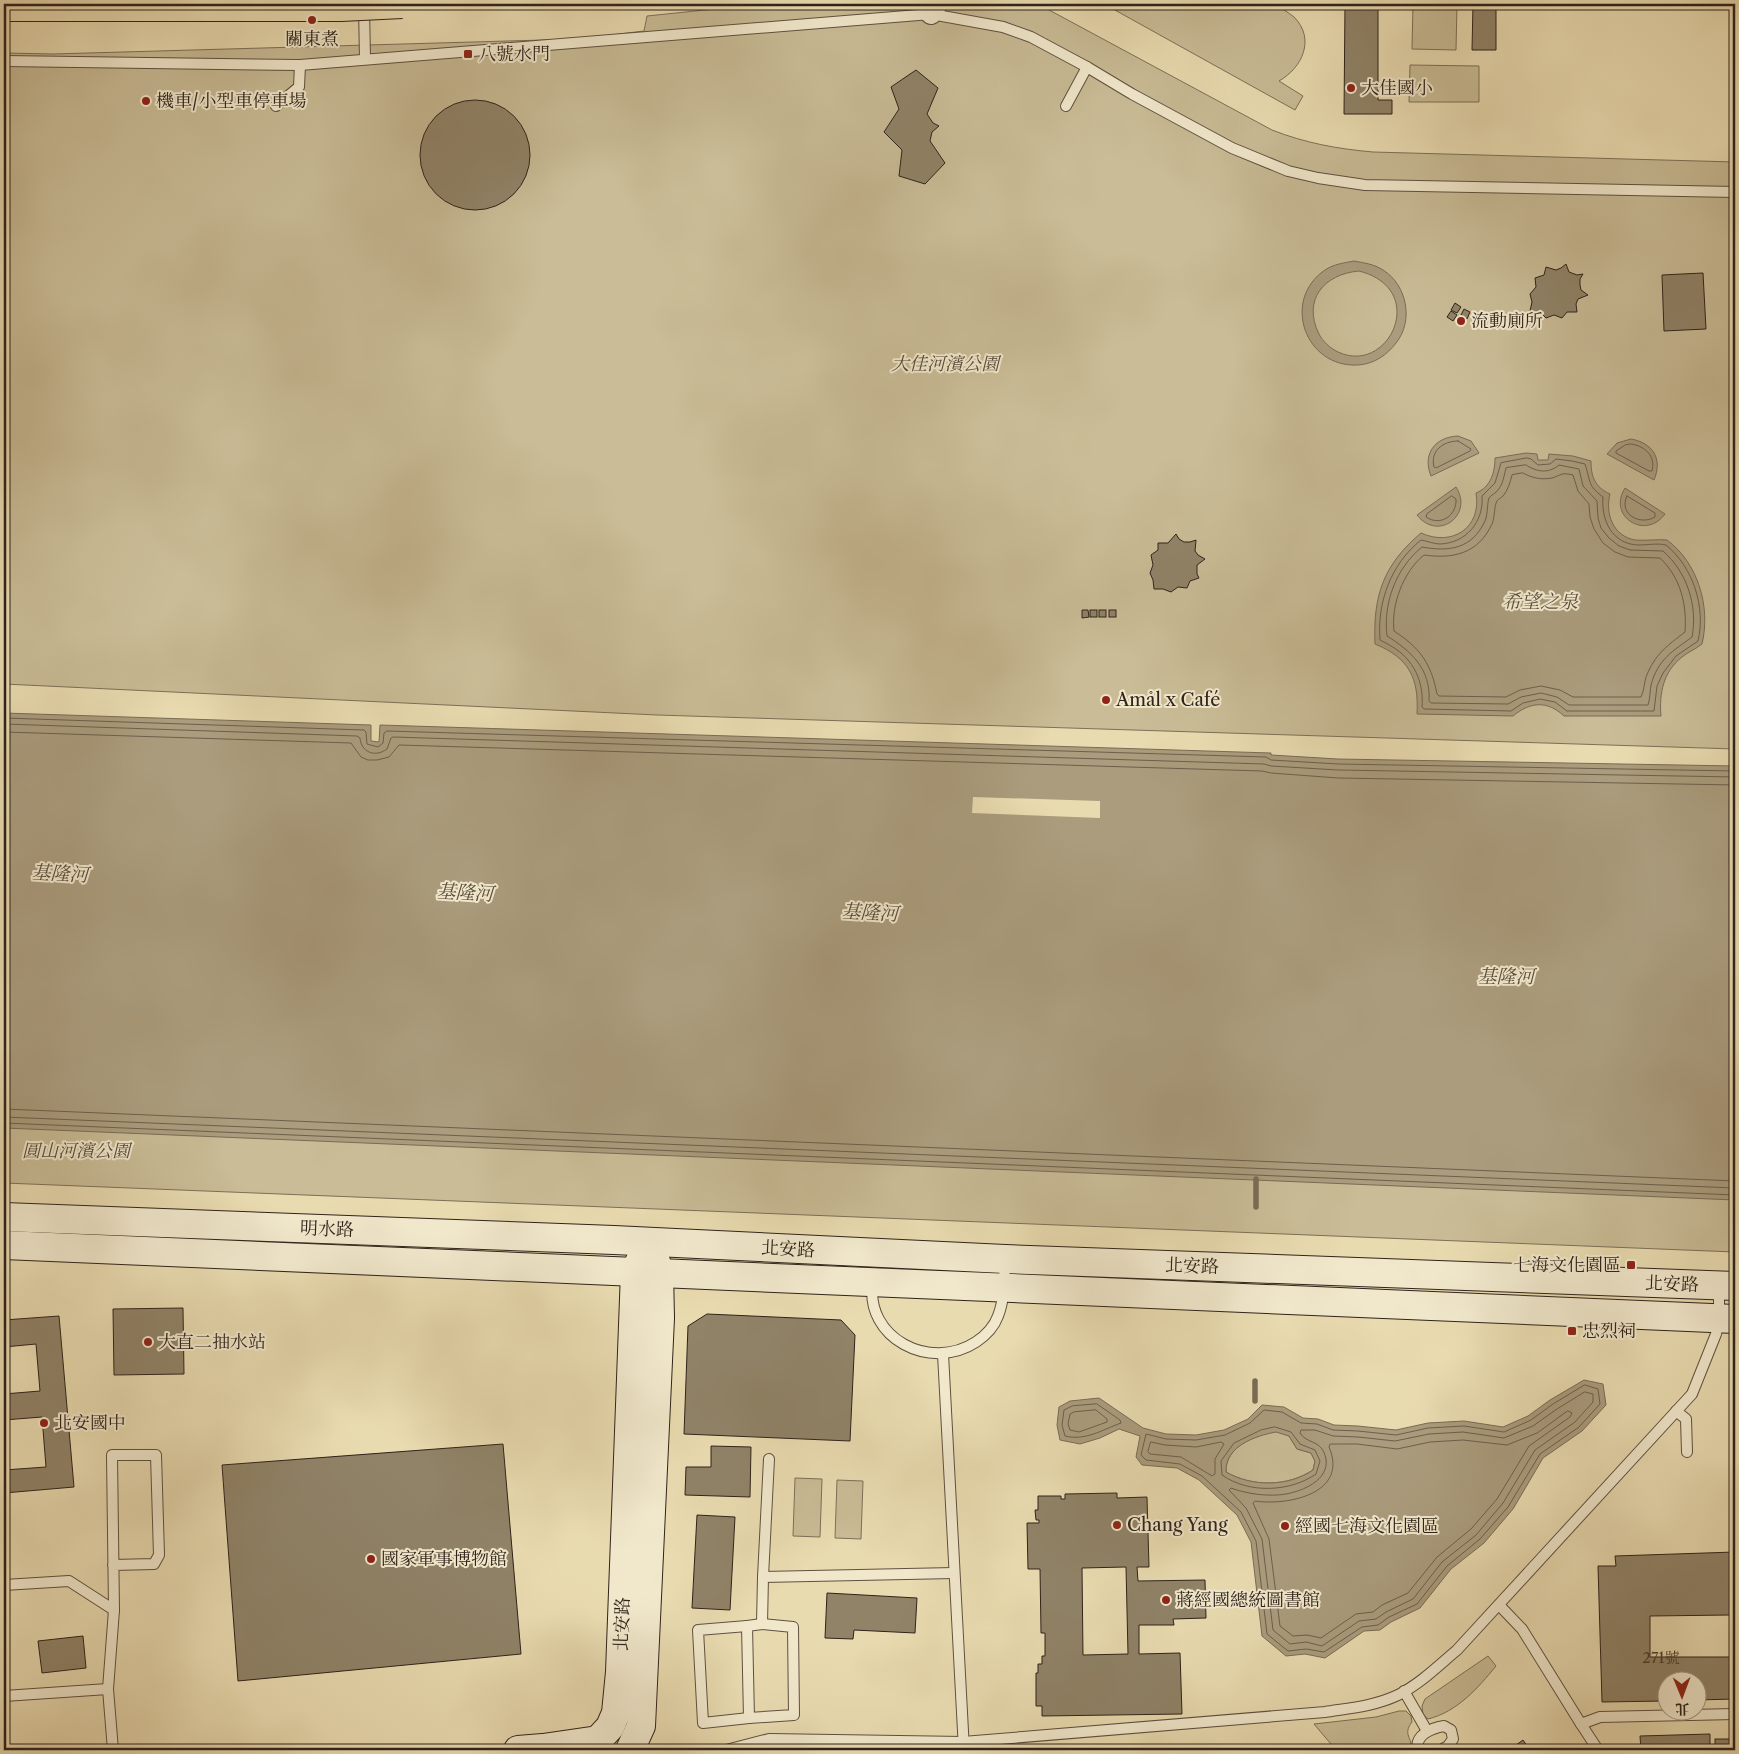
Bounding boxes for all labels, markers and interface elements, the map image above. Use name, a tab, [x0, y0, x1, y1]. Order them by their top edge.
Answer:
marker: 關東煮	[306, 14, 318, 26]
place label: 關東煮	[285, 28, 339, 50]
place label: 八號水門	[478, 43, 550, 65]
marker: 八號水門	[462, 48, 474, 60]
place label: 大佳國小	[1361, 77, 1433, 99]
marker: 大佳國小	[1345, 82, 1357, 94]
place label: 機車/小型車停車場	[156, 90, 307, 112]
marker: 機車/小型車停車場	[140, 95, 152, 107]
place label: 流動廁所	[1471, 310, 1543, 332]
marker: 流動廁所	[1455, 315, 1467, 327]
park label: 大佳河濱公園	[891, 353, 1002, 375]
water label: 希望之泉	[1502, 590, 1579, 613]
place label: Amål x Café	[1115, 689, 1220, 711]
marker: Amål x Café	[1100, 694, 1112, 706]
water label: 基隆河	[31, 861, 92, 887]
water label: 基隆河	[436, 880, 497, 906]
water label: 基隆河	[841, 900, 902, 926]
water label: 基隆河	[1477, 965, 1537, 988]
park label: 圓山河濱公園	[22, 1140, 133, 1162]
street label: 明水路	[300, 1217, 354, 1241]
street label: 北安路	[760, 1237, 816, 1261]
street label: 北安路	[1165, 1254, 1219, 1278]
place label: 七海文化園區	[1513, 1254, 1621, 1276]
marker: 七海文化園區	[1625, 1259, 1637, 1271]
street label: 北安路	[1645, 1272, 1699, 1296]
place label: 忠烈祠	[1582, 1320, 1636, 1342]
marker: 忠烈祠	[1566, 1325, 1578, 1337]
place label: 大直二抽水站	[158, 1331, 266, 1353]
marker: 大直二抽水站	[142, 1336, 154, 1348]
place label: 北安國中	[54, 1412, 126, 1434]
marker: 北安國中	[38, 1417, 50, 1429]
place label: Chang Yang	[1127, 1514, 1228, 1536]
place label: 經國七海文化園區	[1295, 1515, 1439, 1537]
marker: Chang Yang	[1111, 1519, 1123, 1531]
marker: 經國七海文化園區	[1279, 1520, 1291, 1532]
place label: 國家軍事博物館	[381, 1548, 507, 1570]
marker: 國家軍事博物館	[365, 1553, 377, 1565]
place label: 蔣經國總統圖書館	[1176, 1589, 1320, 1611]
marker: 蔣經國總統圖書館	[1160, 1594, 1172, 1606]
street label: 北安路	[610, 1597, 634, 1651]
house number: 271號	[1642, 1648, 1680, 1667]
north arrow	[1656, 1672, 1706, 1722]
text: 北	[1675, 1700, 1689, 1718]

